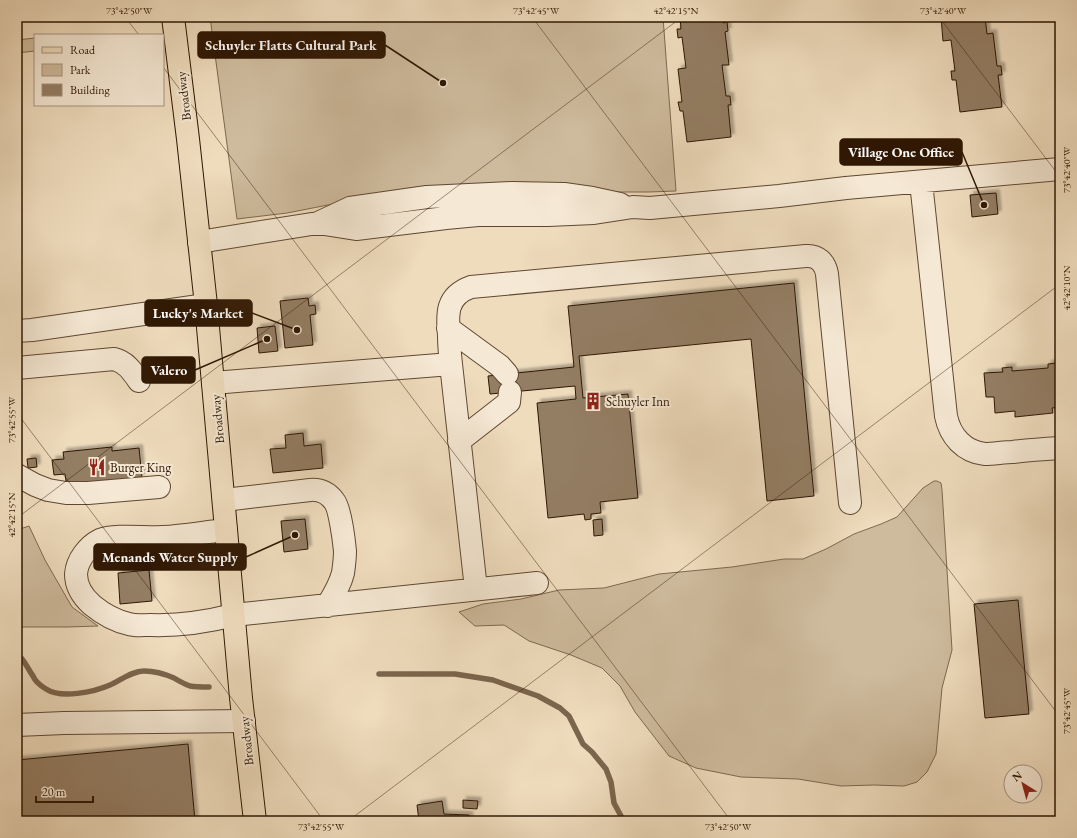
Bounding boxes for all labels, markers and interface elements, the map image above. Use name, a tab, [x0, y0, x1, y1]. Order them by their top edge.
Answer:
text: 73°42'50"W	[106, 4, 153, 17]
text: 73°42'45"W	[513, 4, 560, 17]
text: 42°42'15"N	[654, 4, 699, 17]
text: 73°42'40"W	[920, 4, 967, 17]
callout: Schuyler Flatts Cultural Park	[198, 32, 385, 58]
legend	[34, 34, 164, 106]
text: Schuyler Flatts Cultural Park	[205, 36, 377, 54]
text: Road	[70, 42, 96, 58]
text: Park	[70, 62, 91, 78]
street label: Broadway	[172, 70, 195, 121]
text: Building	[70, 82, 111, 98]
callout: Village One Office	[840, 139, 962, 165]
text: Village One Office	[848, 143, 954, 161]
text: 73°42'40"W	[1060, 146, 1073, 193]
text: 42°42'10"N	[1060, 265, 1073, 310]
callout: Lucky's Market	[145, 300, 252, 326]
text: Lucky's Market	[153, 304, 244, 322]
callout: Valero	[142, 357, 195, 383]
text: Valero	[151, 361, 187, 379]
building icon: Schuyler Inn	[583, 391, 603, 411]
street label: Broadway	[207, 393, 228, 444]
place label: Schuyler Inn	[606, 393, 670, 410]
text: 73°42'55"W	[5, 396, 18, 443]
restaurant icon: Burger King	[87, 457, 107, 477]
place label: Burger King	[110, 459, 171, 476]
text: 42°42'15"N	[5, 492, 18, 537]
callout: Menands Water Supply	[94, 544, 246, 570]
text: Menands Water Supply	[102, 548, 238, 566]
text: 73°42'45"W	[1060, 687, 1073, 734]
street label: Broadway	[235, 715, 258, 766]
north arrow	[1003, 764, 1043, 804]
text: N	[1009, 768, 1025, 784]
scale bar	[36, 778, 93, 804]
text: 20 m	[42, 784, 66, 800]
text: 73°42'55"W	[298, 820, 345, 833]
text: 73°42'50"W	[705, 820, 752, 833]

